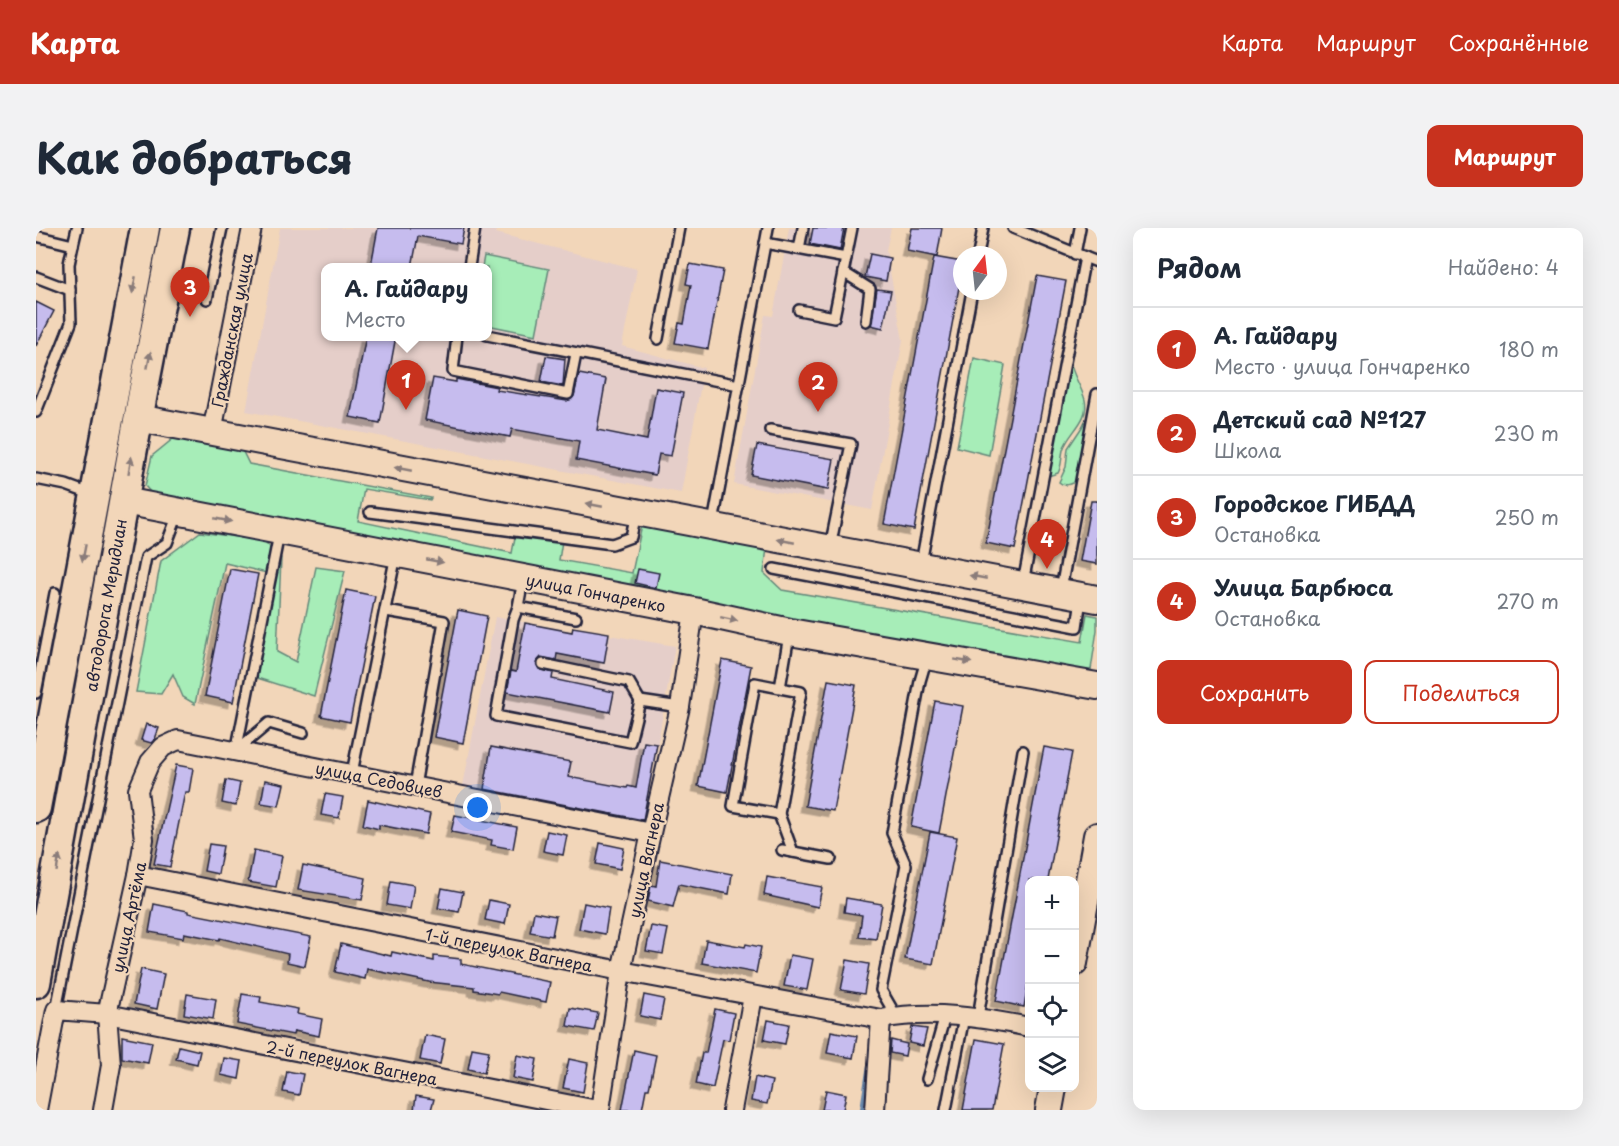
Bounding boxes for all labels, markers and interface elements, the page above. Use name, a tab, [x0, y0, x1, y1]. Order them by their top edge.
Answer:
text: Карта	[30, 21, 120, 64]
text: Карта	[1222, 26, 1283, 58]
text: Маршрут	[1316, 26, 1416, 58]
text: Сохранённые	[1449, 26, 1589, 58]
text: Как добраться	[36, 125, 353, 188]
button: Маршрут	[1427, 125, 1583, 187]
north arrow	[953, 246, 1007, 300]
text: Рядом	[1157, 248, 1242, 287]
street label: Гражданская улица	[204, 251, 258, 409]
text: Найдено: 4	[1448, 252, 1559, 282]
popup	[321, 263, 492, 341]
pin: 3	[170, 268, 210, 317]
text: А. Гайдару	[345, 271, 468, 304]
one-way arrow	[129, 276, 138, 295]
text: Место	[345, 304, 406, 334]
text: А. Гайдару	[1214, 318, 1337, 351]
text: 1	[1172, 334, 1181, 364]
text: 180 m	[1499, 334, 1559, 364]
one-way arrow	[145, 350, 154, 369]
text: Место · улица Гончаренко	[1214, 351, 1470, 381]
pin: 1	[386, 360, 425, 410]
pin: 2	[798, 362, 838, 412]
text: Детский сад №127	[1214, 402, 1426, 435]
text: 2	[1169, 418, 1184, 448]
text: 230 m	[1494, 418, 1559, 448]
text: Школа	[1214, 435, 1281, 465]
one-way arrow	[126, 455, 135, 474]
one-way arrow	[393, 464, 412, 473]
text: Городское ГИБДД	[1214, 486, 1415, 519]
one-way arrow	[585, 500, 604, 509]
text: 3	[1170, 502, 1183, 532]
text: 250 m	[1495, 502, 1559, 532]
one-way arrow	[214, 516, 233, 525]
street label: автодорога Меридиан	[78, 517, 132, 693]
text: Остановка	[1214, 519, 1320, 549]
pin: 4	[1028, 520, 1066, 569]
one-way arrow	[776, 536, 795, 545]
one-way arrow	[79, 544, 88, 563]
one-way arrow	[426, 557, 445, 566]
street label: улица Гончаренко	[524, 567, 668, 617]
text: Улица Барбюса	[1214, 570, 1393, 603]
one-way arrow	[968, 572, 987, 581]
text: 4	[1170, 586, 1183, 616]
text: 270 m	[1496, 586, 1559, 616]
text: Остановка	[1214, 603, 1320, 633]
one-way arrow	[720, 614, 739, 624]
one-way arrow	[953, 657, 972, 666]
button: Сохранить	[1157, 660, 1352, 724]
button: Поделиться	[1364, 660, 1559, 724]
street label: улица Седовцев	[314, 755, 444, 803]
your location	[463, 793, 492, 822]
street label: улица Вагнера	[621, 800, 669, 920]
one-way arrow	[54, 854, 63, 873]
street label: улица Артёма	[104, 859, 152, 975]
map controls	[1025, 876, 1079, 1092]
button: +	[1025, 876, 1079, 930]
street label: 1-й переулок Вагнера	[423, 921, 595, 977]
button: −	[1025, 930, 1079, 984]
button: locate	[1025, 984, 1079, 1038]
street label: 2-й переулок Вагнера	[264, 1034, 440, 1090]
button: layers	[1025, 1038, 1079, 1092]

